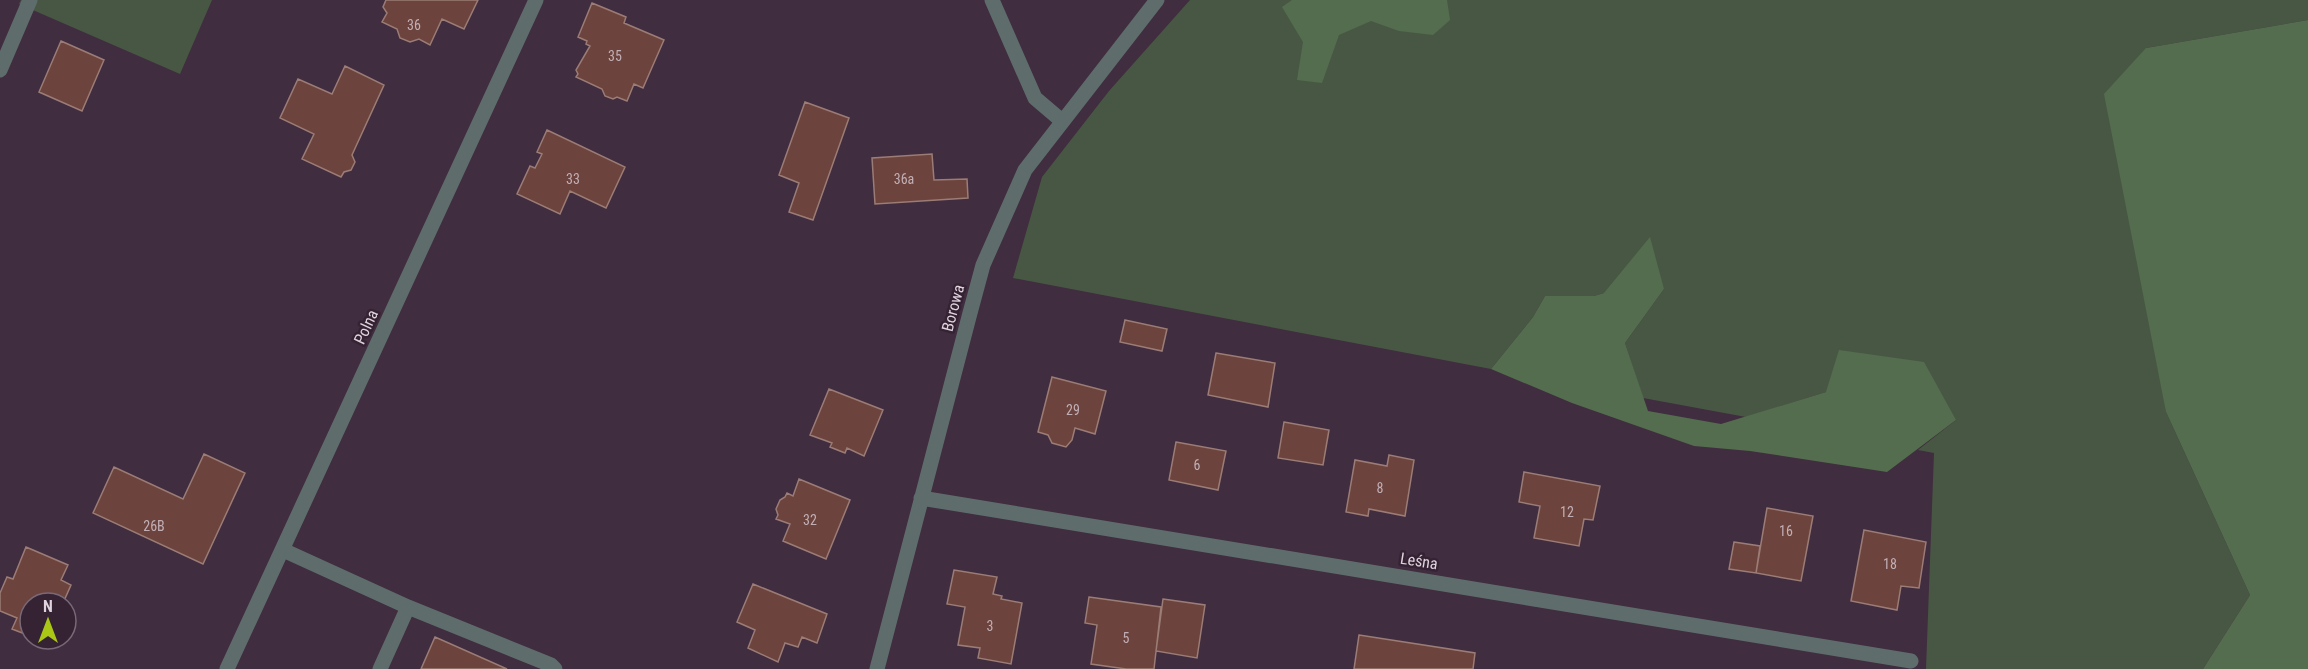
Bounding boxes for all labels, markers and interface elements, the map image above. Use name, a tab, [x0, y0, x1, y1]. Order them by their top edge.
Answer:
house number: 36	[407, 17, 421, 33]
house number: 35	[608, 48, 622, 64]
house number: 33	[566, 171, 580, 187]
house number: 36a	[894, 171, 914, 187]
street label: Borowa	[938, 283, 968, 333]
street label: Polna	[350, 307, 382, 347]
house number: 29	[1066, 402, 1080, 418]
house number: 6	[1194, 457, 1201, 473]
house number: 8	[1377, 480, 1384, 496]
house number: 12	[1560, 504, 1574, 520]
house number: 32	[803, 512, 817, 528]
house number: 26B	[143, 518, 165, 534]
house number: 16	[1779, 523, 1793, 539]
street label: Leśna	[1399, 549, 1439, 573]
house number: 18	[1883, 556, 1897, 572]
north arrow	[18, 591, 78, 651]
text: N	[43, 597, 53, 616]
house number: 3	[987, 618, 993, 634]
house number: 5	[1123, 630, 1130, 646]

